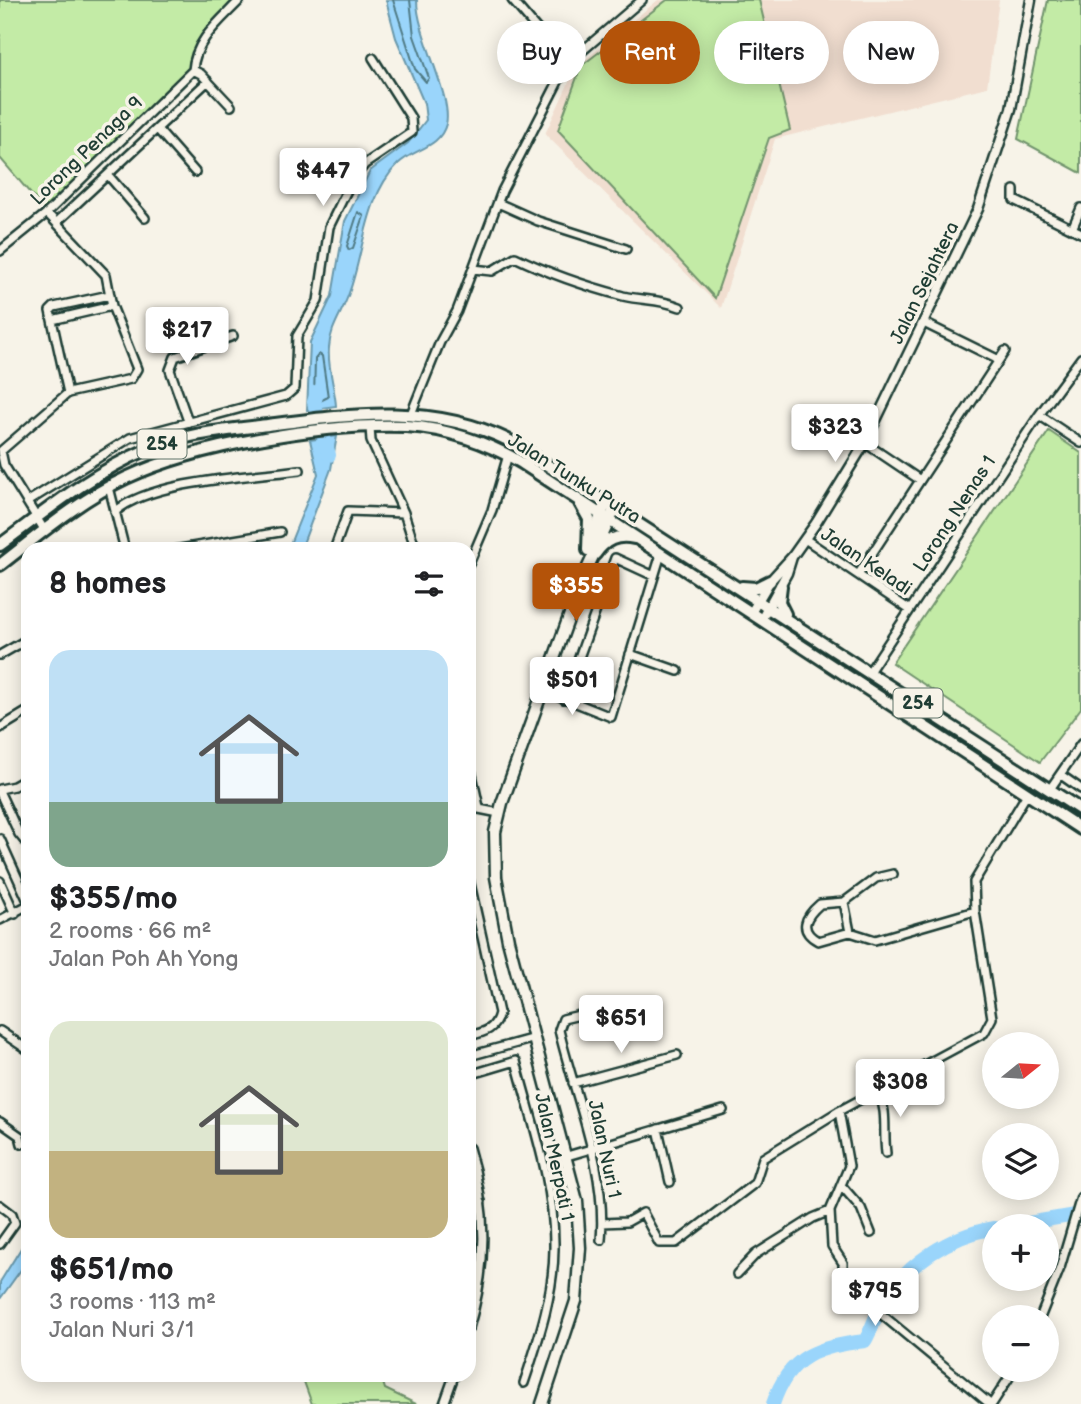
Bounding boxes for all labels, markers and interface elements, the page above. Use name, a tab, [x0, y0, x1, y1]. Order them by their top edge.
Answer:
chip: Buy	[497, 21, 586, 84]
chip: Rent	[600, 21, 700, 84]
chip: Filters	[714, 21, 829, 84]
chip: New	[843, 21, 939, 84]
street label: Lorong Penaga 9	[26, 92, 148, 210]
pin: $447	[282, 148, 364, 208]
text: $447	[296, 157, 350, 185]
street label: Jalan Sejahtera	[886, 218, 964, 348]
pin: $217	[146, 308, 228, 367]
text: $217	[162, 316, 212, 344]
pin: $323	[794, 405, 876, 464]
text: $323	[807, 413, 863, 441]
street label: Jalan Tunku Putra	[503, 429, 645, 529]
road number: 254	[138, 430, 186, 458]
street label: Lorong Nenas 1	[909, 451, 1001, 577]
street label: Jalan Keladi	[816, 523, 916, 601]
pin: $355	[535, 564, 617, 623]
icon: filters	[410, 565, 448, 603]
text: 8 homes	[49, 566, 166, 602]
text: $355	[548, 572, 604, 600]
pin: $501	[531, 658, 613, 717]
text: $501	[546, 666, 598, 694]
road number: 254	[894, 688, 942, 718]
icon: home	[186, 696, 312, 822]
text: $355/mo	[49, 881, 178, 917]
text: 2 rooms · 66 m²	[49, 917, 211, 945]
text: Jalan Poh Ah Yong	[49, 945, 239, 973]
pin: $651	[580, 996, 662, 1055]
text: $651	[595, 1004, 647, 1032]
north arrow	[982, 1032, 1059, 1110]
map controls	[982, 1032, 1059, 1382]
pin: $308	[859, 1060, 941, 1119]
icon: home	[186, 1067, 312, 1193]
text: $308	[872, 1068, 928, 1096]
street label: Jalan Merpati 1	[529, 1091, 579, 1223]
street label: Jalan Nuri 1	[582, 1098, 626, 1200]
button: layers	[982, 1123, 1059, 1200]
button: +	[982, 1214, 1059, 1291]
text: $651/mo	[49, 1252, 174, 1288]
pin: $795	[834, 1268, 916, 1328]
text: $795	[848, 1277, 902, 1305]
text: 3 rooms · 113 m²	[49, 1288, 216, 1316]
button: −	[982, 1305, 1059, 1382]
text: Jalan Nuri 3/1	[49, 1316, 194, 1344]

